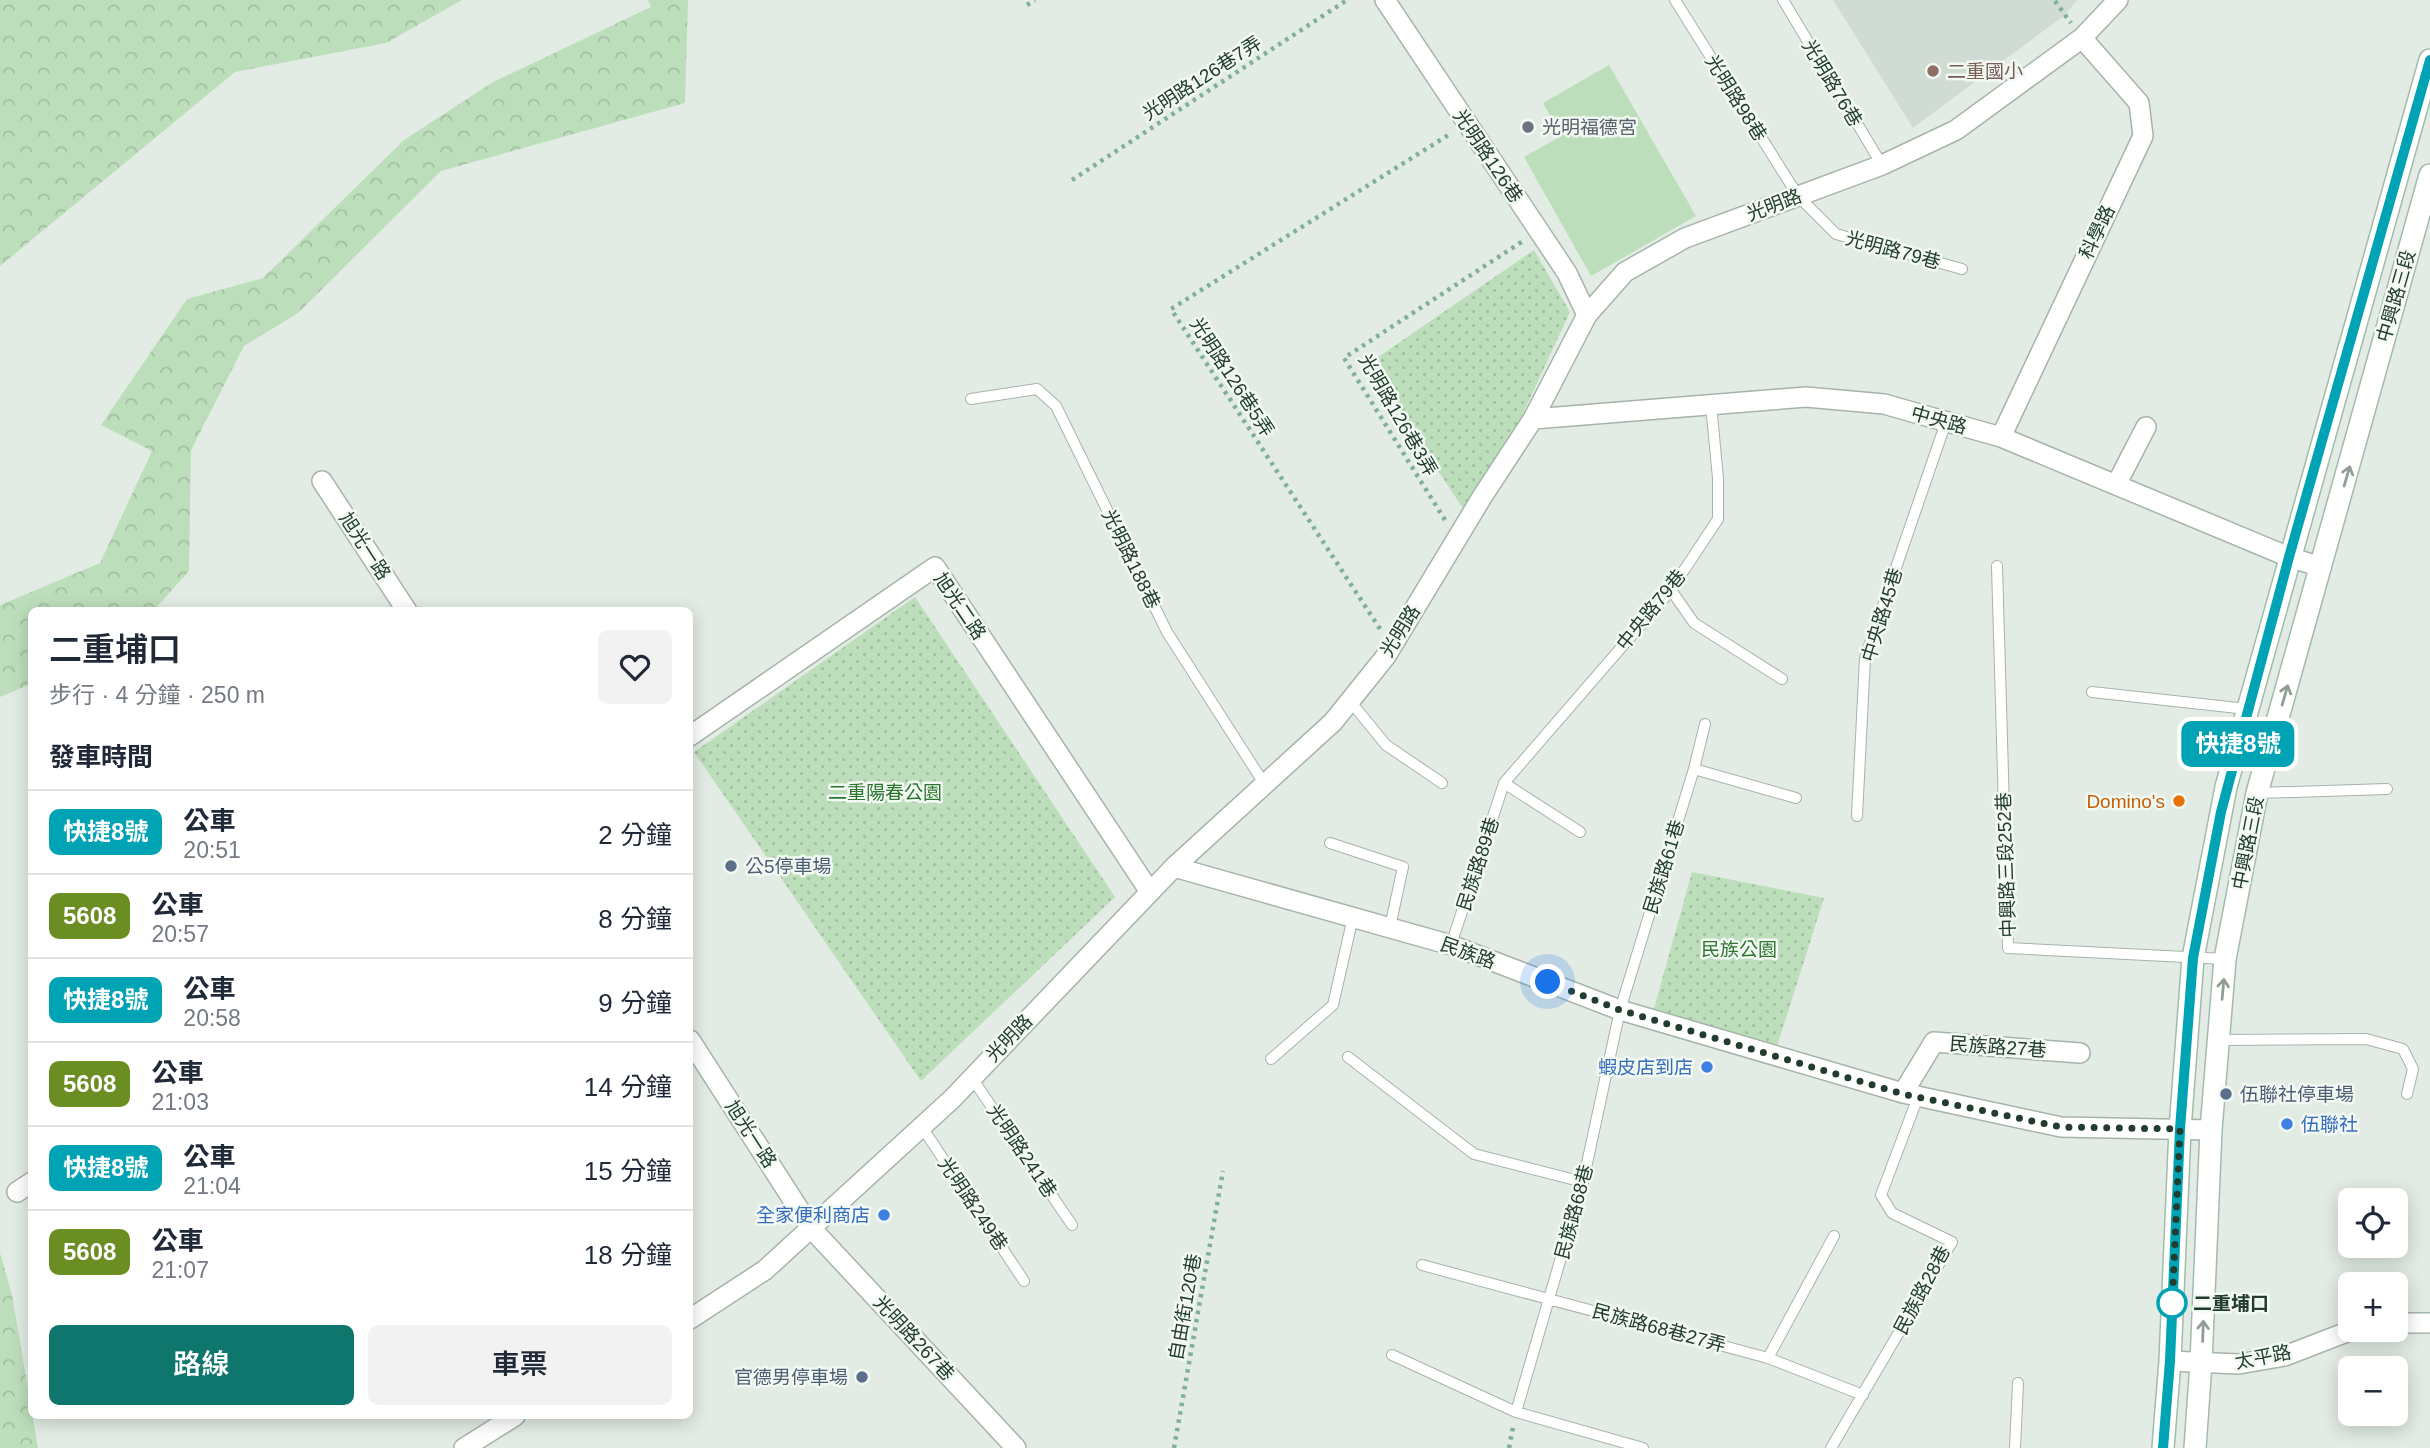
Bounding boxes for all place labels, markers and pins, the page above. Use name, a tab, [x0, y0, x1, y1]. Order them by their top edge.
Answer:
place label: 二重國小	[1947, 61, 2023, 82]
marker: 二重國小	[1925, 63, 1941, 79]
place label: 光明福德宮	[1542, 117, 1637, 138]
marker: 光明福德宮	[1520, 119, 1536, 135]
place label: Domino's	[2086, 791, 2165, 812]
marker: Domino's	[2171, 793, 2187, 809]
place label: 公5停車場	[745, 856, 832, 877]
marker: 公5停車場	[723, 858, 739, 874]
place label: 蝦皮店到店	[1598, 1057, 1693, 1078]
marker: 蝦皮店到店	[1699, 1059, 1715, 1075]
place label: 伍聯社停車場	[2240, 1084, 2354, 1105]
marker: 伍聯社停車場	[2218, 1086, 2234, 1102]
place label: 伍聯社	[2301, 1114, 2358, 1135]
marker: 伍聯社	[2279, 1116, 2295, 1132]
place label: 全家便利商店	[756, 1205, 870, 1226]
marker: 全家便利商店	[876, 1207, 892, 1223]
marker: 二重埔口	[2157, 1288, 2187, 1318]
place label: 二重埔口	[2193, 1293, 2269, 1314]
place label: 官德男停車場	[734, 1367, 848, 1388]
marker: 官德男停車場	[854, 1369, 870, 1385]

